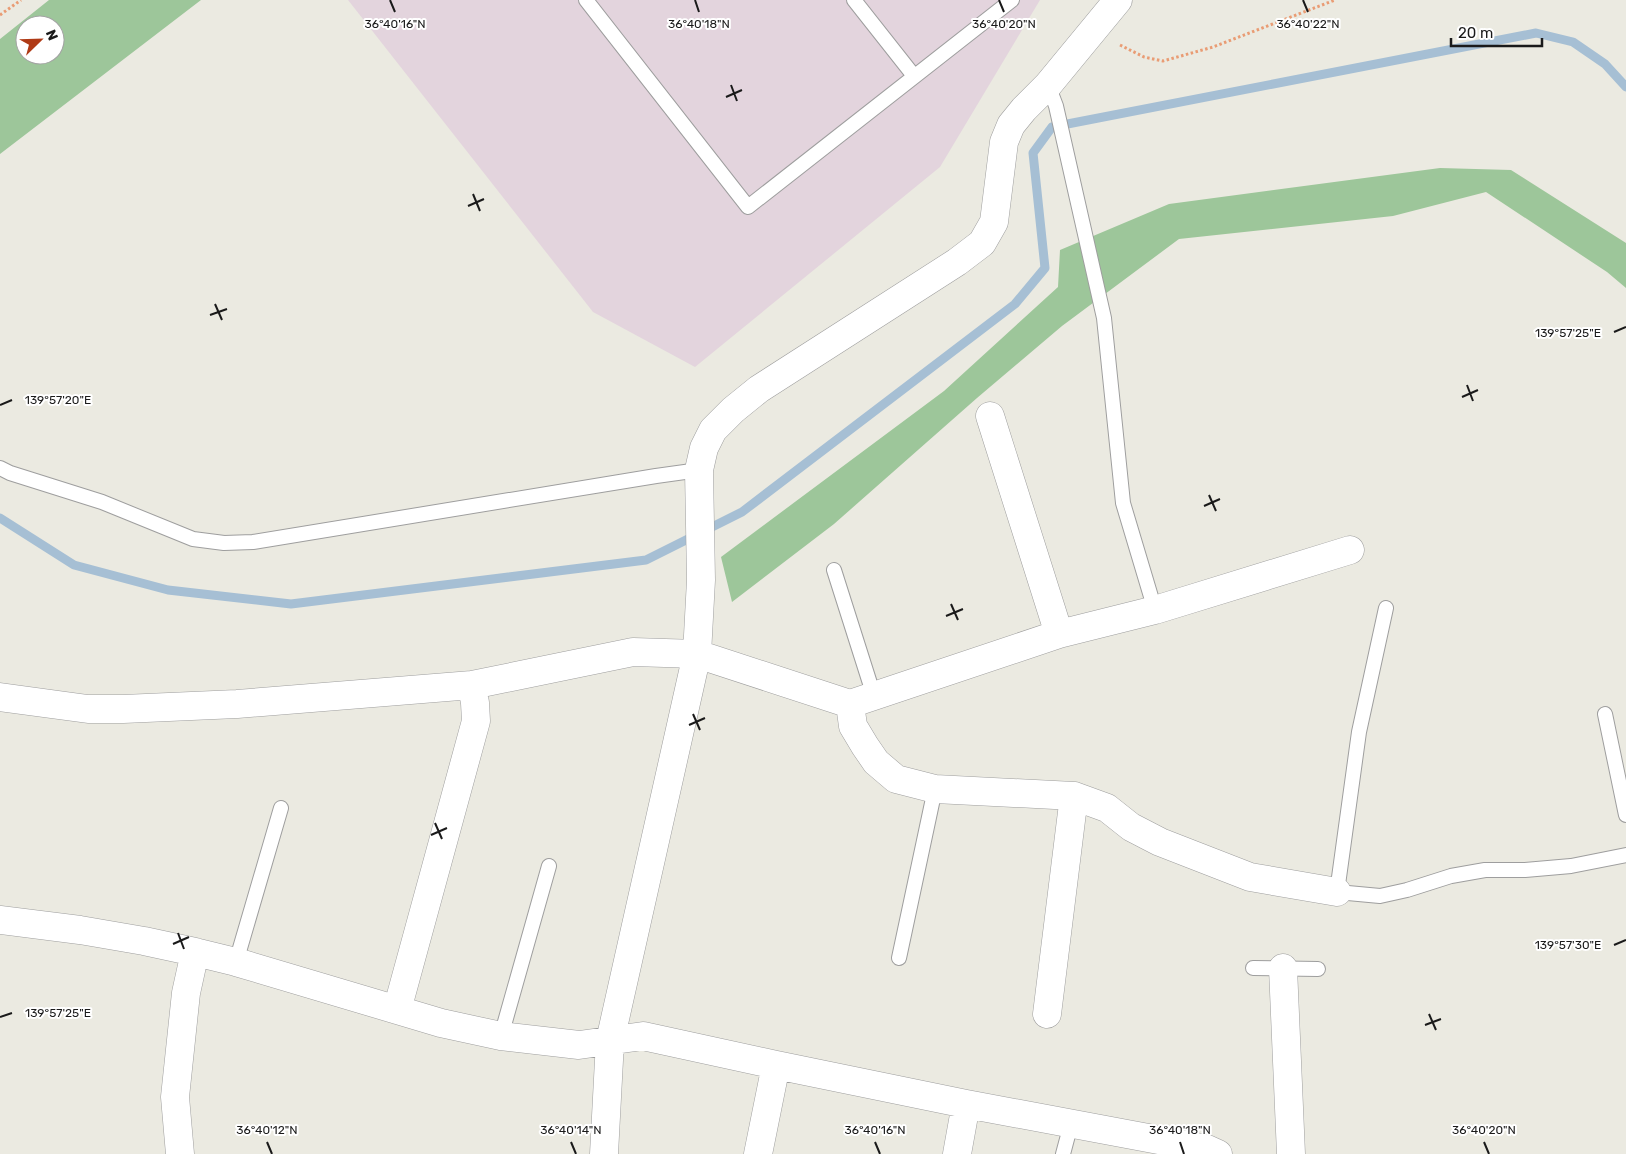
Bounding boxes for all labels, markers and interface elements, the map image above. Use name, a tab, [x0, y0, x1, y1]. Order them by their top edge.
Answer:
north arrow	[15, 15, 65, 65]
scale bar	[1451, 15, 1542, 47]
text: 36°40'16"N	[364, 17, 426, 31]
text: 36°40'18"N	[668, 17, 730, 31]
text: 36°40'20"N	[972, 17, 1036, 31]
text: 36°40'22"N	[1276, 17, 1340, 31]
text: 20 m	[1458, 24, 1493, 42]
text: N	[42, 27, 61, 43]
text: 139°57'25"E	[1535, 326, 1601, 340]
text: 139°57'20"E	[25, 393, 91, 407]
text: 139°57'30"E	[1535, 938, 1601, 952]
text: 139°57'25"E	[25, 1006, 91, 1020]
text: 36°40'12"N	[236, 1123, 298, 1137]
text: 36°40'14"N	[540, 1123, 602, 1137]
text: 36°40'16"N	[844, 1123, 906, 1137]
text: 36°40'18"N	[1149, 1123, 1211, 1137]
text: 36°40'20"N	[1452, 1123, 1516, 1137]

